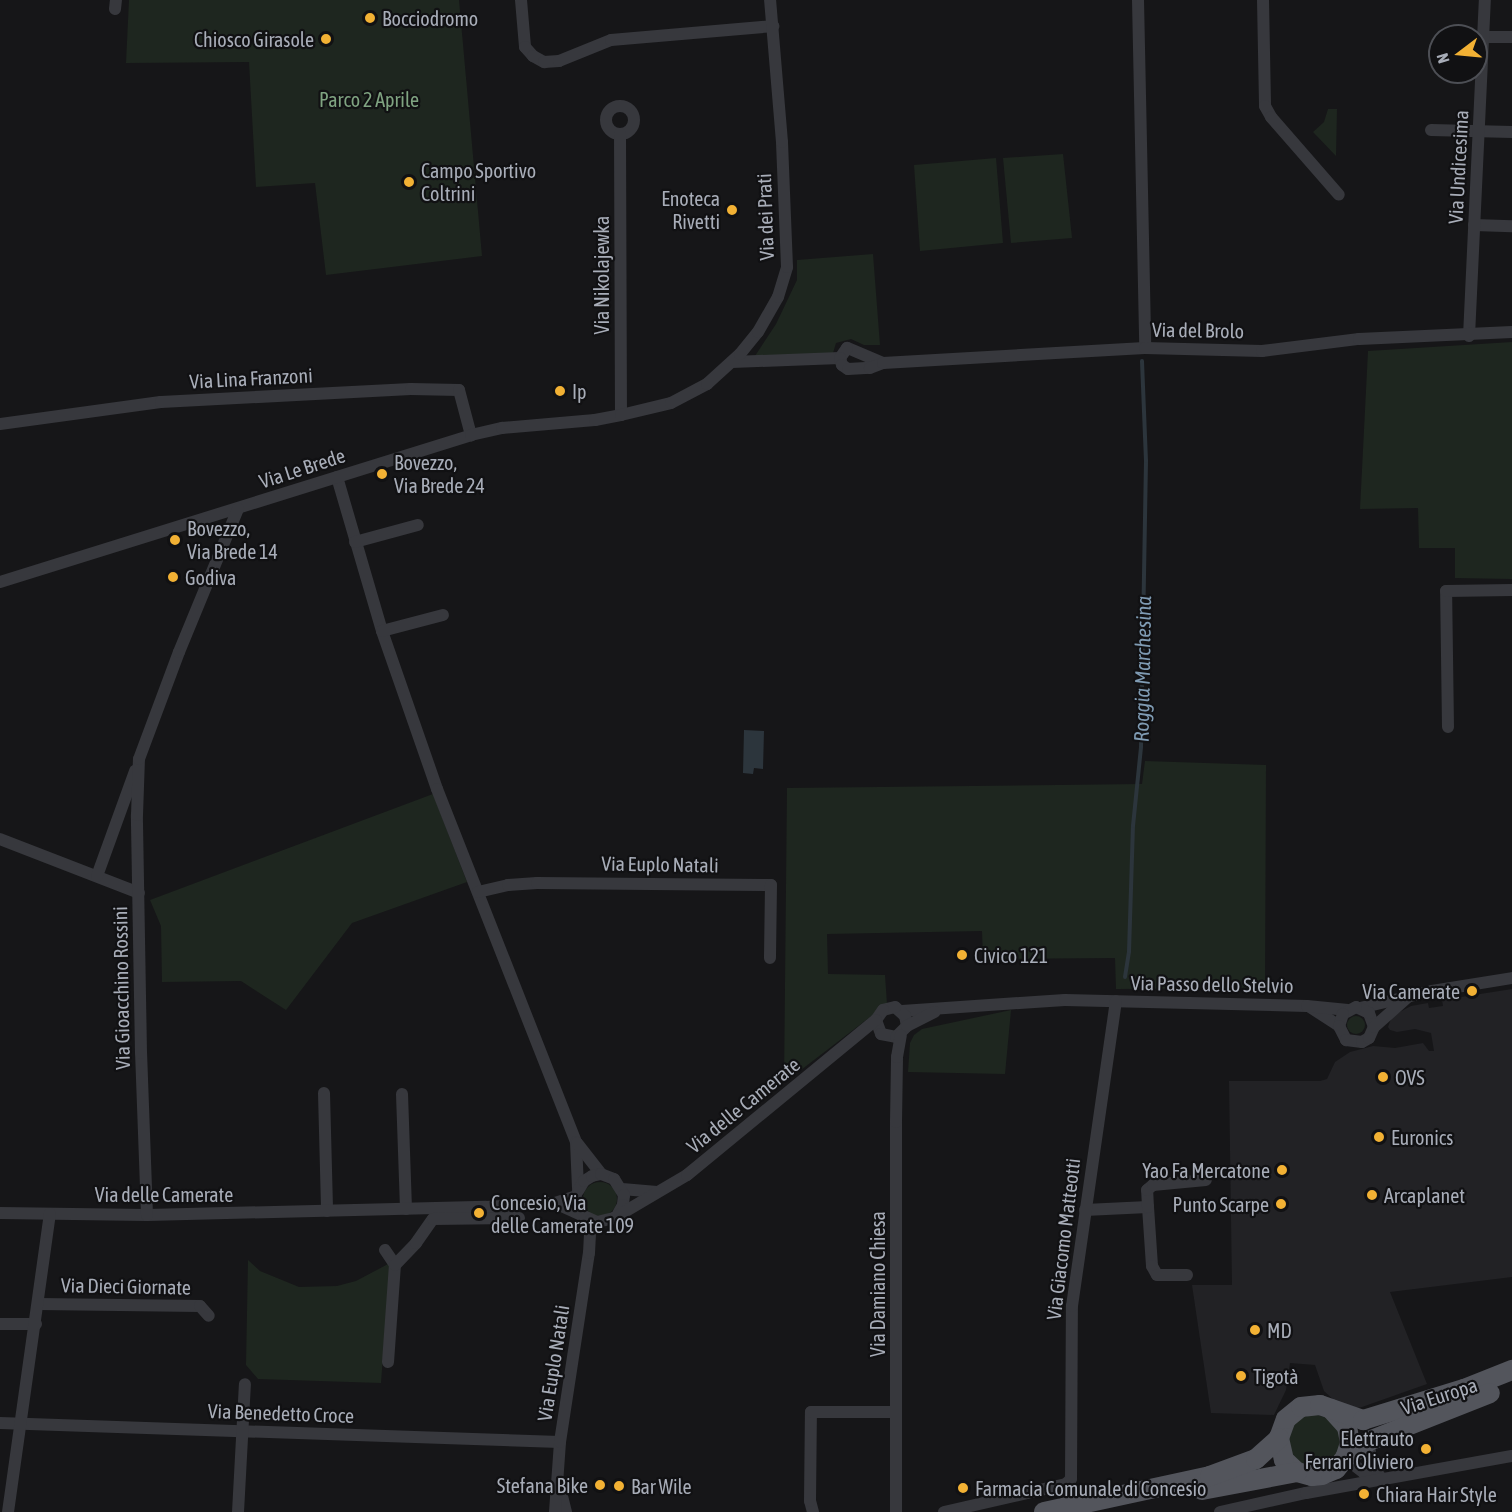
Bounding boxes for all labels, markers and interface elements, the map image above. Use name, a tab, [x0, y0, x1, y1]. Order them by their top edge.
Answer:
place label: Bocciodromo	[382, 6, 478, 30]
marker: Bocciodromo	[363, 11, 377, 25]
north arrow	[1428, 24, 1488, 84]
place label: Chiosco Girasole	[194, 27, 314, 51]
marker: Chiosco Girasole	[319, 32, 333, 46]
text: N	[1433, 51, 1453, 65]
park label: Parco 2 Aprile	[319, 87, 419, 111]
street label: Via Undicesima	[1443, 110, 1473, 224]
place label: Campo Sportivo Coltrini	[421, 158, 536, 205]
street label: Via dei Prati	[751, 173, 779, 261]
marker: Campo Sportivo Coltrini	[402, 175, 416, 189]
place label: Enoteca Rivetti	[661, 186, 720, 233]
marker: Enoteca Rivetti	[725, 203, 739, 217]
street label: Via Nikolajewka	[589, 216, 613, 334]
street label: Via del Brolo	[1152, 317, 1244, 343]
street label: Via Lina Franzoni	[189, 363, 313, 393]
place label: Ip	[572, 379, 587, 403]
marker: Ip	[553, 384, 567, 398]
street label: Via Le Brede	[256, 443, 348, 493]
place label: Bovezzo, Via Brede 24	[394, 450, 485, 497]
marker: Bovezzo, Via Brede 24	[375, 467, 389, 481]
place label: Bovezzo, Via Brede 14	[187, 516, 278, 563]
marker: Bovezzo, Via Brede 14	[168, 533, 182, 547]
place label: Godiva	[185, 565, 236, 589]
marker: Godiva	[166, 570, 180, 584]
water label: Roggia Marchesina	[1128, 596, 1156, 742]
street label: Via Euplo Natali	[601, 851, 719, 877]
street label: Via Gioacchino Rossini	[108, 906, 134, 1070]
place label: Civico 121	[974, 943, 1048, 967]
marker: Civico 121	[955, 948, 969, 962]
street label: Via Passo dello Stelvio	[1130, 971, 1294, 997]
place label: Via Camerate	[1362, 979, 1460, 1003]
marker: Via Camerate	[1465, 984, 1479, 998]
street label: Via delle Camerate	[682, 1052, 804, 1158]
place label: OVS	[1395, 1065, 1425, 1089]
marker: OVS	[1376, 1070, 1390, 1084]
place label: Euronics	[1391, 1125, 1453, 1149]
marker: Euronics	[1372, 1130, 1386, 1144]
street label: Via Giacomo Matteotti	[1041, 1157, 1085, 1321]
place label: Yao Fa Mercatone	[1142, 1158, 1270, 1182]
marker: Yao Fa Mercatone	[1275, 1163, 1289, 1177]
street label: Via delle Camerate	[95, 1182, 233, 1206]
place label: Arcaplanet	[1384, 1183, 1465, 1207]
marker: Arcaplanet	[1365, 1188, 1379, 1202]
place label: Concesio, Via delle Camerate 109	[491, 1190, 634, 1237]
place label: Punto Scarpe	[1173, 1192, 1269, 1216]
marker: Punto Scarpe	[1274, 1197, 1288, 1211]
marker: Concesio, Via delle Camerate 109	[472, 1206, 486, 1220]
street label: Via Damiano Chiesa	[865, 1211, 889, 1357]
street label: Via Dieci Giornate	[61, 1273, 191, 1299]
street label: Via Euplo Natali	[532, 1303, 574, 1423]
place label: MD	[1267, 1318, 1292, 1342]
marker: MD	[1248, 1323, 1262, 1337]
place label: Tigotà	[1253, 1364, 1299, 1388]
marker: Tigotà	[1234, 1369, 1248, 1383]
street label: Via Europa	[1398, 1372, 1480, 1420]
street label: Via Benedetto Croce	[207, 1398, 355, 1428]
place label: Elettrauto Ferrari Oliviero	[1305, 1426, 1414, 1473]
marker: Elettrauto Ferrari Oliviero	[1419, 1442, 1433, 1456]
place label: Stefana Bike	[497, 1473, 588, 1497]
place label: Bar Wile	[631, 1474, 692, 1498]
place label: Farmacia Comunale di Concesio	[975, 1476, 1206, 1500]
marker: Stefana Bike	[593, 1478, 607, 1492]
marker: Bar Wile	[612, 1479, 626, 1493]
marker: Farmacia Comunale di Concesio	[956, 1481, 970, 1495]
place label: Chiara Hair Style	[1376, 1482, 1497, 1506]
marker: Chiara Hair Style	[1357, 1487, 1371, 1501]

